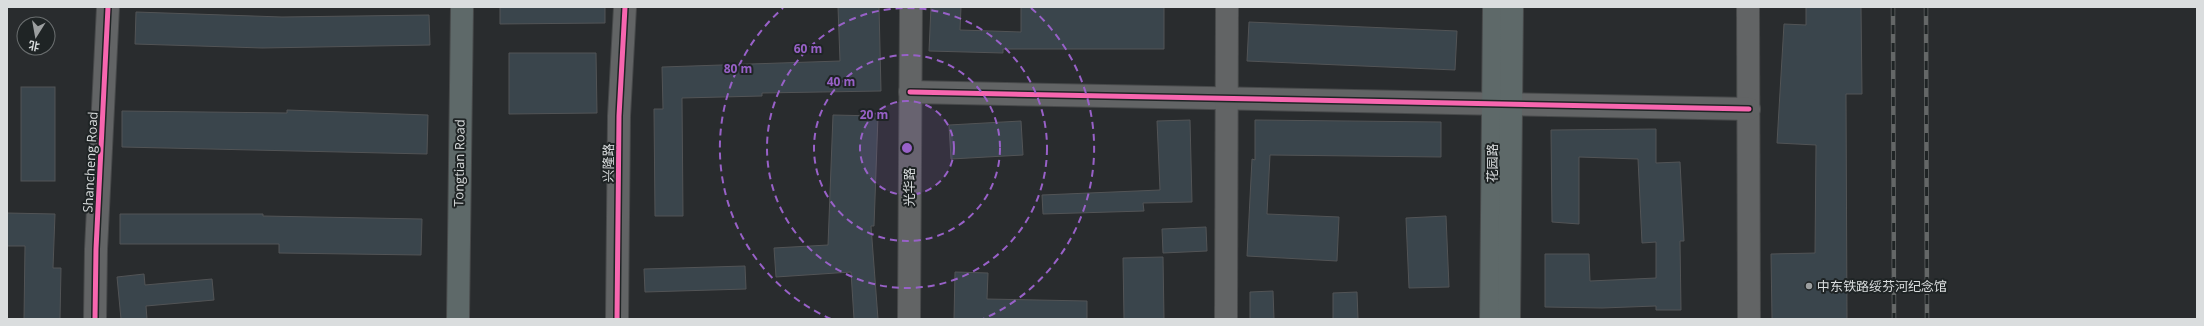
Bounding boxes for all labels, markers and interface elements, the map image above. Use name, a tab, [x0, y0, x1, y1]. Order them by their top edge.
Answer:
north arrow	[16, 16, 56, 56]
text: 北	[27, 38, 41, 55]
text: 60 m	[794, 40, 822, 57]
text: 80 m	[724, 60, 752, 77]
text: 40 m	[827, 73, 855, 90]
text: 20 m	[860, 106, 888, 123]
street label: Shancheng Road	[78, 111, 102, 213]
street label: Tongtian Road	[449, 119, 469, 207]
centre of rings	[900, 141, 914, 155]
street label: 兴隆路	[599, 143, 617, 183]
street label: 花园路	[1483, 143, 1501, 183]
street label: 光华路	[900, 167, 918, 207]
place label: 中东铁路绥芬河纪念馆	[1817, 277, 1947, 295]
marker: 中东铁路绥芬河纪念馆	[1804, 281, 1814, 291]

